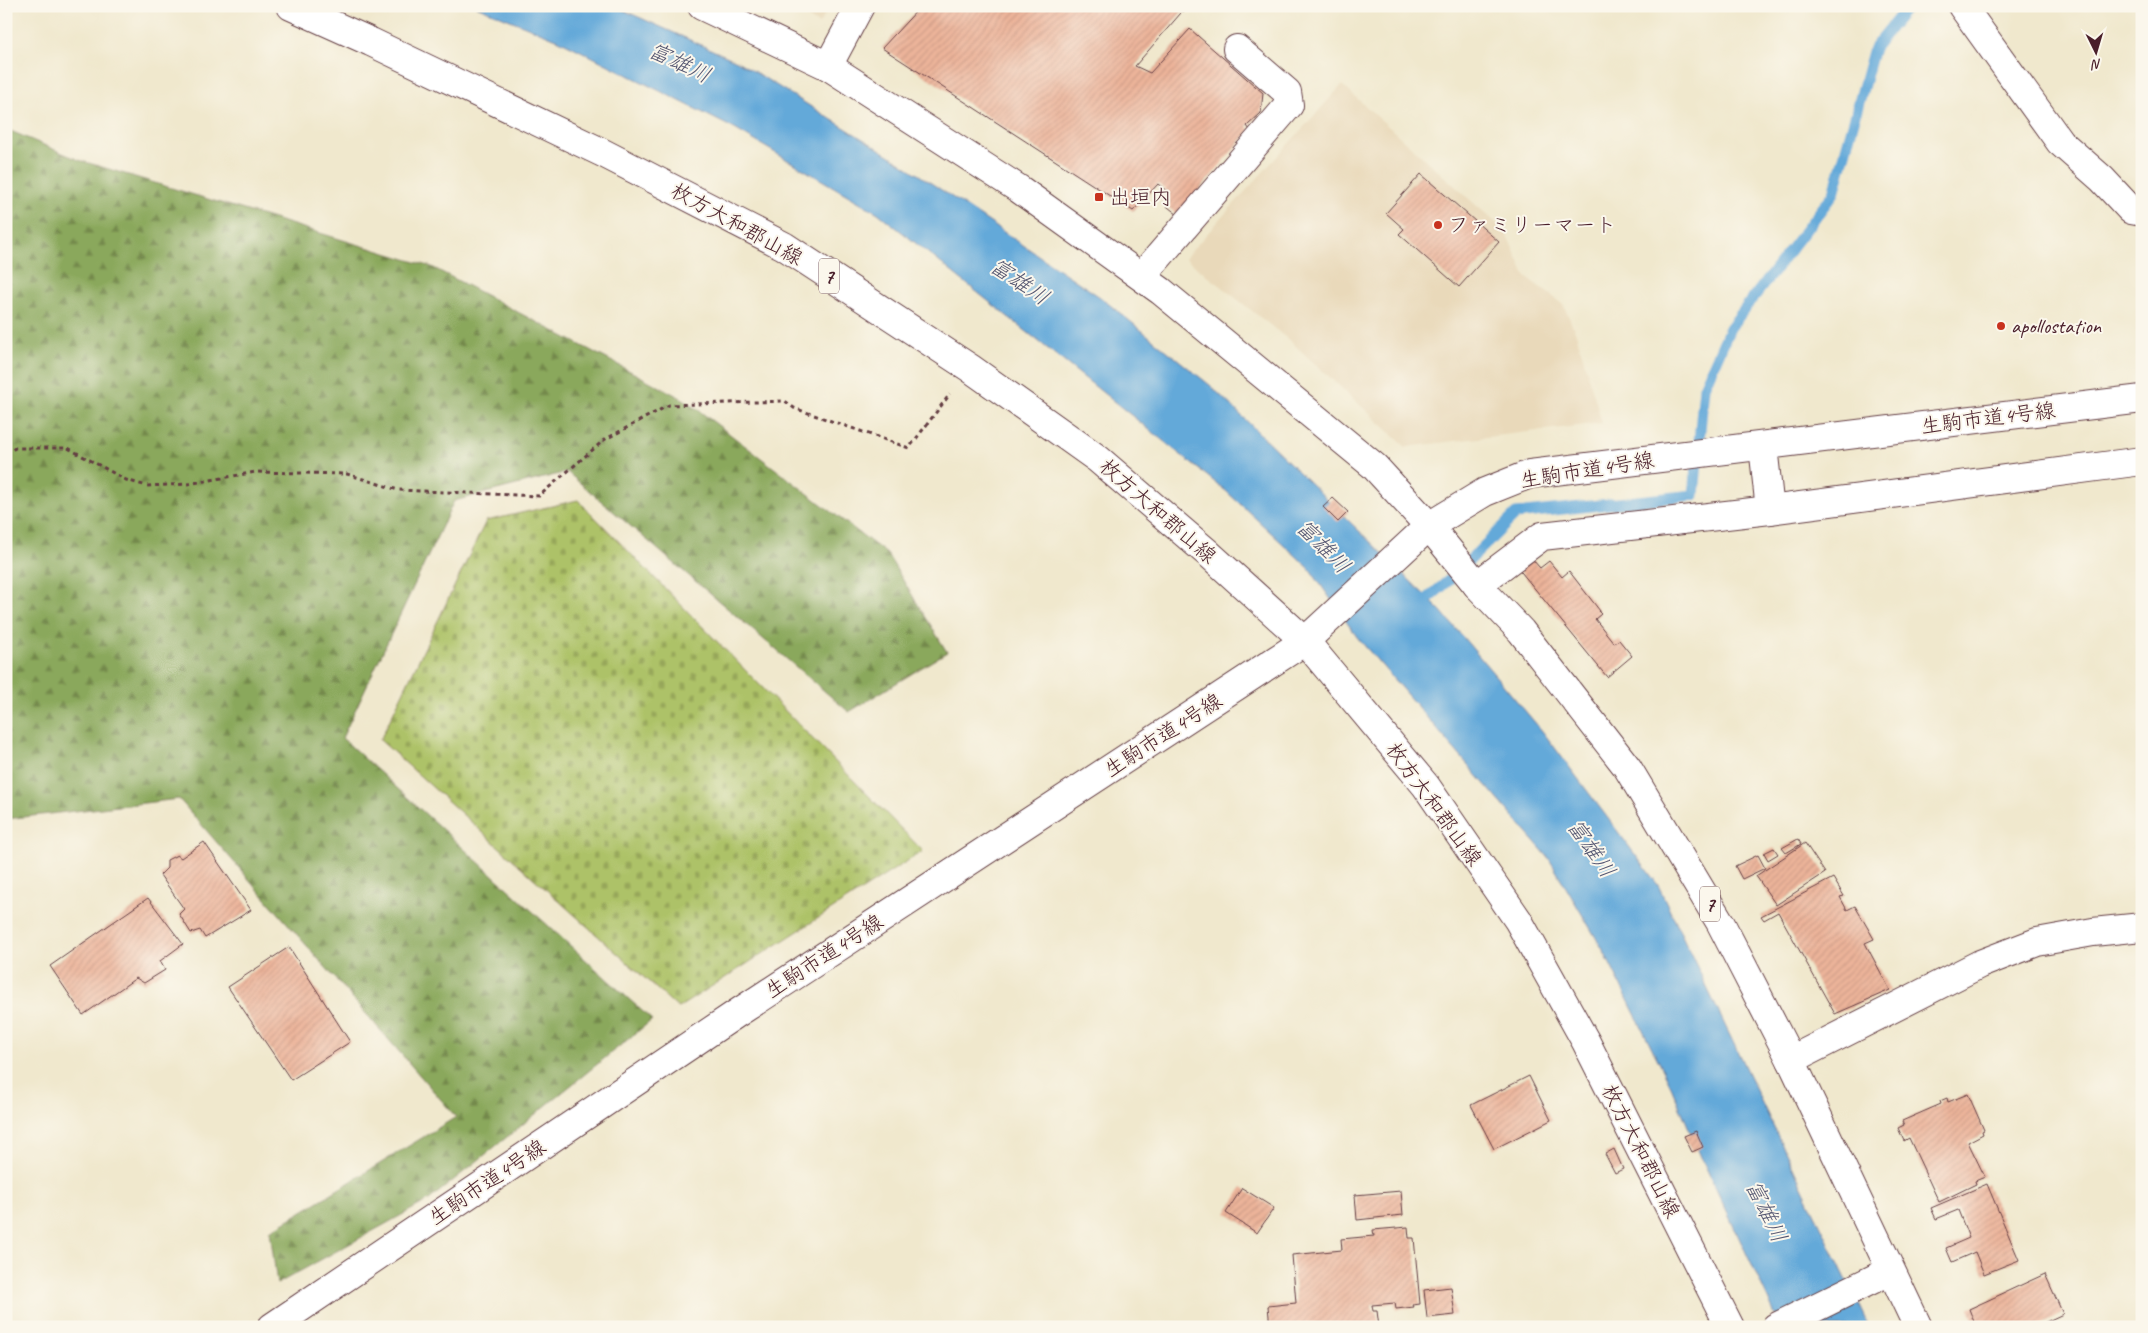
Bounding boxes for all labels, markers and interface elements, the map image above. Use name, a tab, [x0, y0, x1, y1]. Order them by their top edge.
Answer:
north arrow	[2070, 28, 2120, 78]
water label: 富雄川	[644, 36, 715, 90]
text: N	[2090, 56, 2102, 74]
street label: 枚方大和郡山線	[666, 177, 808, 271]
place label: 出垣内	[1109, 184, 1172, 210]
marker: 出垣内	[1093, 191, 1105, 203]
place label: ファミリーマート	[1448, 212, 1616, 238]
marker: ファミリーマート	[1432, 219, 1444, 231]
water label: 富雄川	[984, 252, 1055, 312]
road number: 7	[819, 258, 839, 294]
place label: apollostation	[2011, 313, 2102, 339]
marker: apollostation	[1995, 320, 2007, 332]
street label: 生駒市道4号線	[1919, 397, 2057, 439]
street label: 生駒市道4号線	[1518, 447, 1656, 493]
street label: 枚方大和郡山線	[1094, 453, 1222, 569]
water label: 富雄川	[1290, 513, 1357, 580]
street label: 生駒市道4号線	[1099, 687, 1227, 783]
street label: 枚方大和郡山線	[1380, 737, 1488, 871]
water label: 富雄川	[1561, 814, 1622, 884]
road number: 7	[1700, 886, 1720, 922]
street label: 生駒市道4号線	[760, 908, 888, 1004]
street label: 枚方大和郡山線	[1596, 1080, 1686, 1222]
street label: 生駒市道4号線	[424, 1133, 550, 1231]
water label: 富雄川	[1739, 1176, 1793, 1247]

